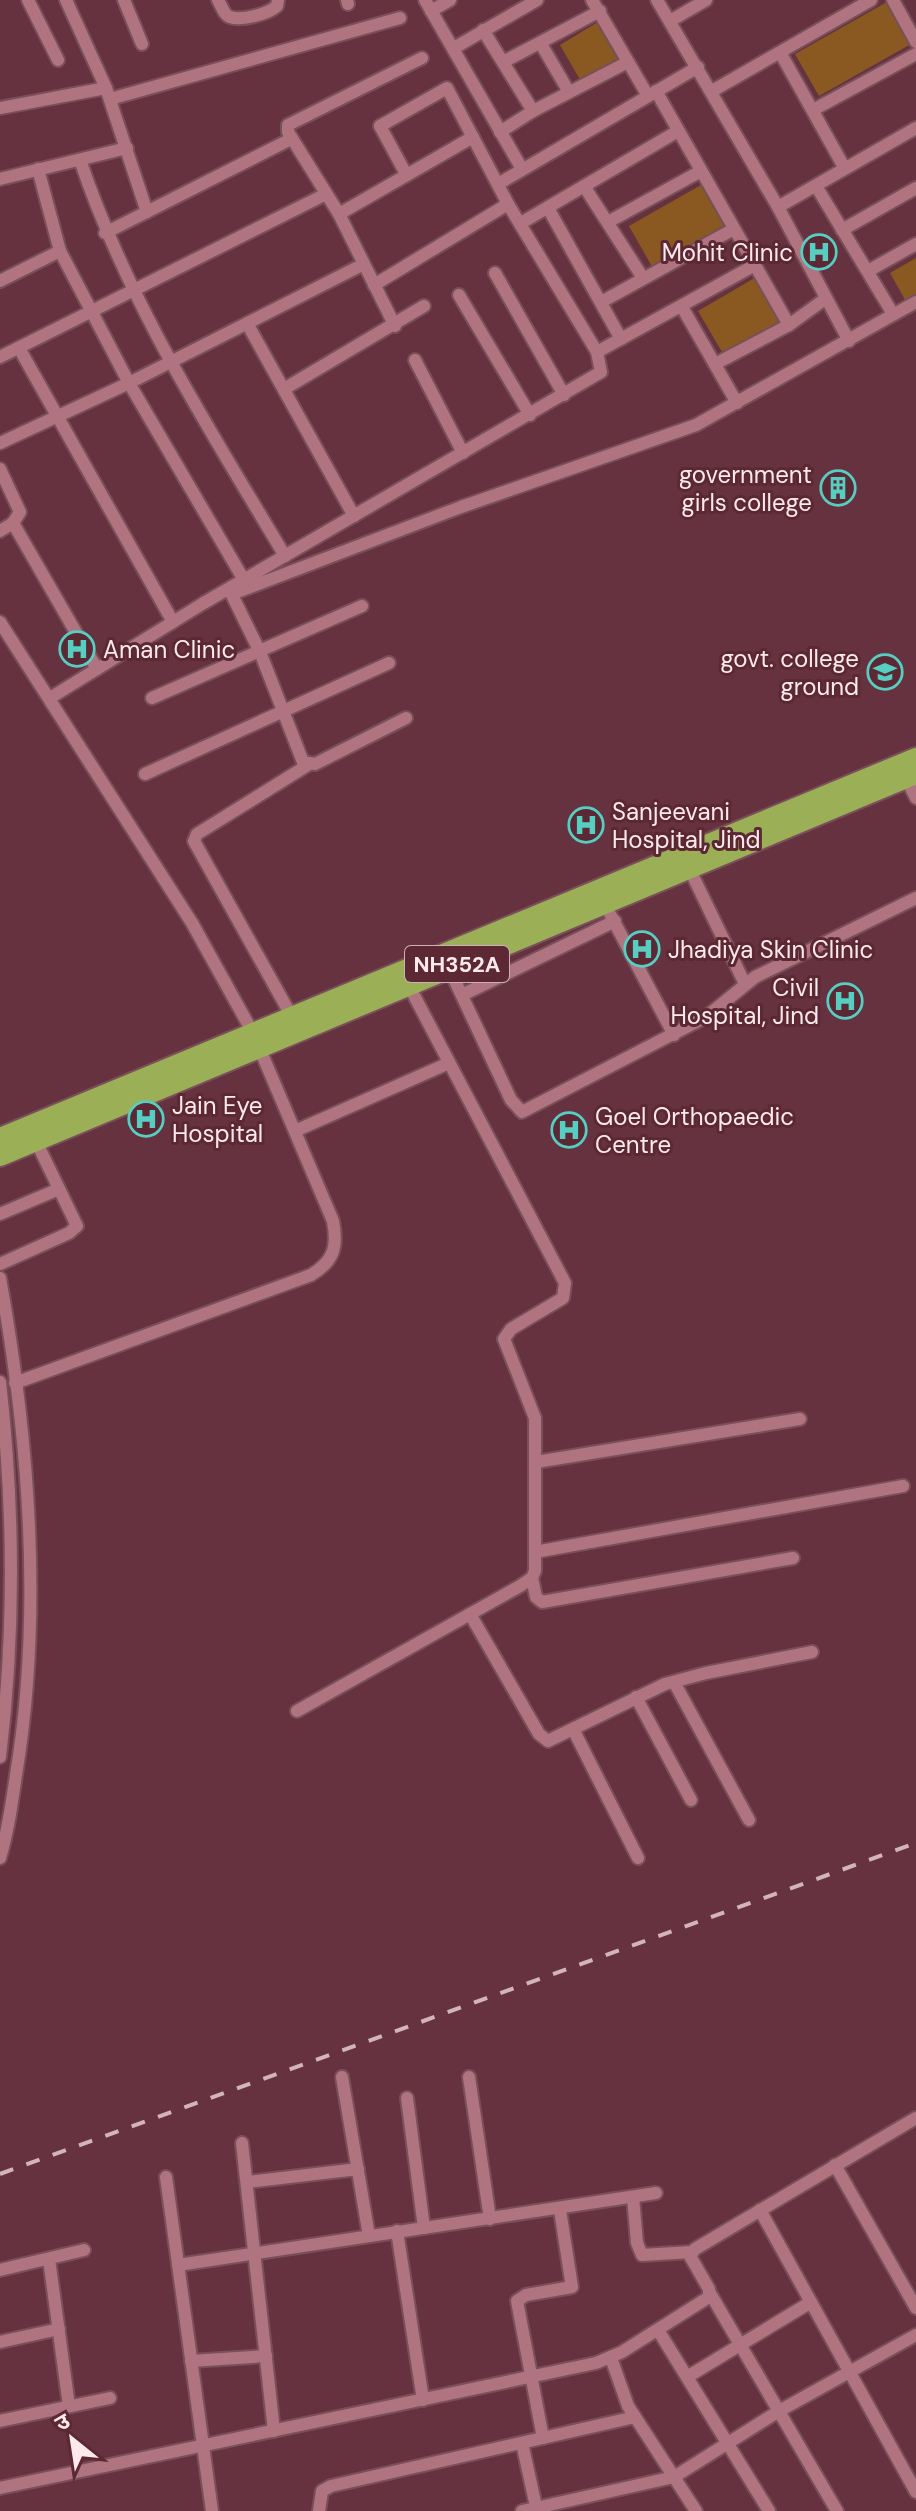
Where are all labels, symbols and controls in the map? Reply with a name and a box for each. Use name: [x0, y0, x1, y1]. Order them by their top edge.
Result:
hospital icon: Mohit Clinic: [800, 233, 838, 271]
place label: Mohit Clinic: [662, 237, 793, 268]
place label: government girls college: [679, 459, 812, 518]
building icon: government girls college: [819, 469, 857, 507]
hospital icon: Aman Clinic: [58, 630, 96, 668]
place label: Aman Clinic: [103, 634, 235, 665]
place label: govt. college ground: [720, 643, 859, 702]
school or university icon: govt. college ground: [866, 653, 904, 691]
place label: Sanjeevani Hospital, Jind: [612, 796, 761, 855]
hospital icon: Sanjeevani Hospital, Jind: [567, 806, 605, 844]
hospital icon: Jhadiya Skin Clinic: [623, 930, 661, 968]
place label: Jhadiya Skin Clinic: [668, 934, 873, 965]
road number: NH352A: [405, 946, 509, 982]
place label: Civil Hospital, Jind: [670, 972, 819, 1031]
hospital icon: Civil Hospital, Jind: [826, 982, 864, 1020]
place label: Jain Eye Hospital: [172, 1090, 263, 1149]
hospital icon: Jain Eye Hospital: [127, 1100, 165, 1138]
place label: Goel Orthopaedic Centre: [595, 1101, 794, 1160]
hospital icon: Goel Orthopaedic Centre: [550, 1111, 588, 1149]
north arrow: [32, 2399, 112, 2479]
text: उ: [49, 2406, 76, 2438]

